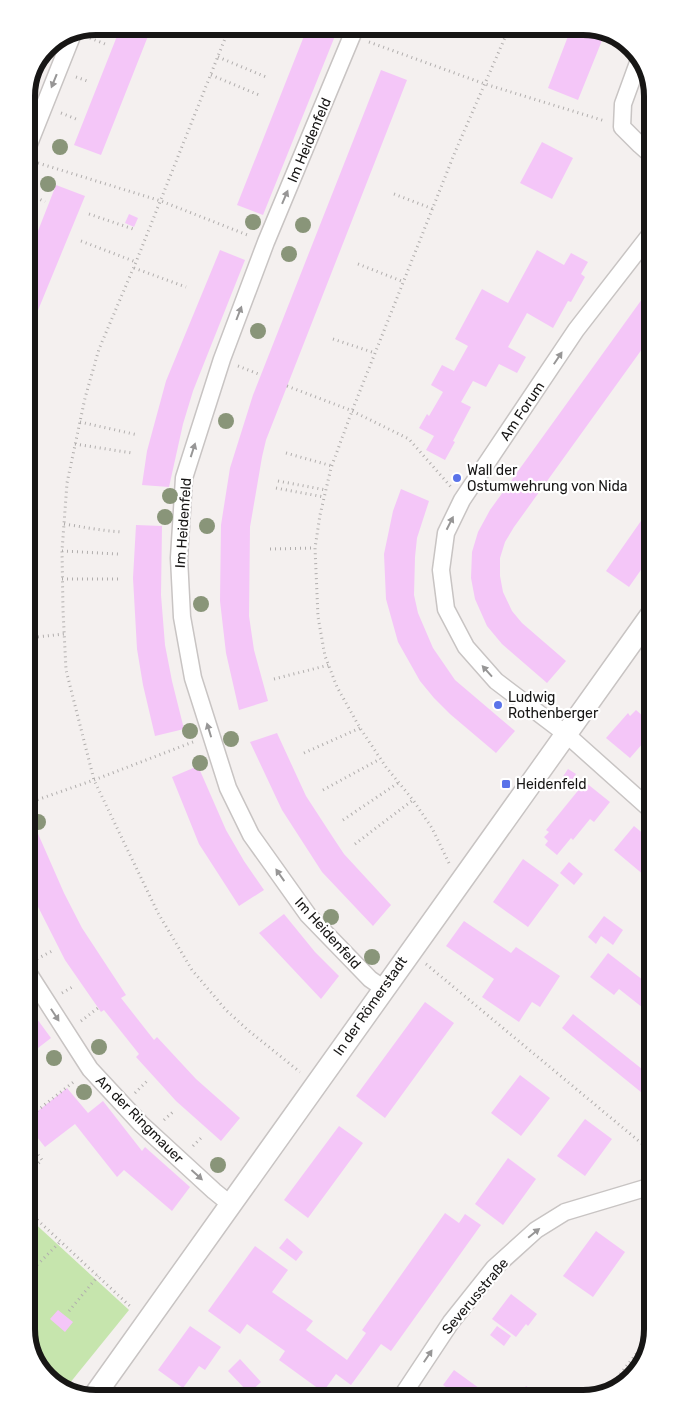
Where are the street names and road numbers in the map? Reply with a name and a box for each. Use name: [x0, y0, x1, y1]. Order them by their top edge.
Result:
street label: Im Heidenfeld: [284, 95, 335, 185]
street label: Am Forum: [496, 379, 548, 444]
street label: Im Heidenfeld: [172, 477, 195, 569]
street label: Im Heidenfeld: [291, 894, 364, 973]
street label: In der Römerstadt: [330, 953, 411, 1059]
street label: An der Ringmauer: [92, 1072, 188, 1167]
street label: Severusstraße: [439, 1255, 512, 1338]

